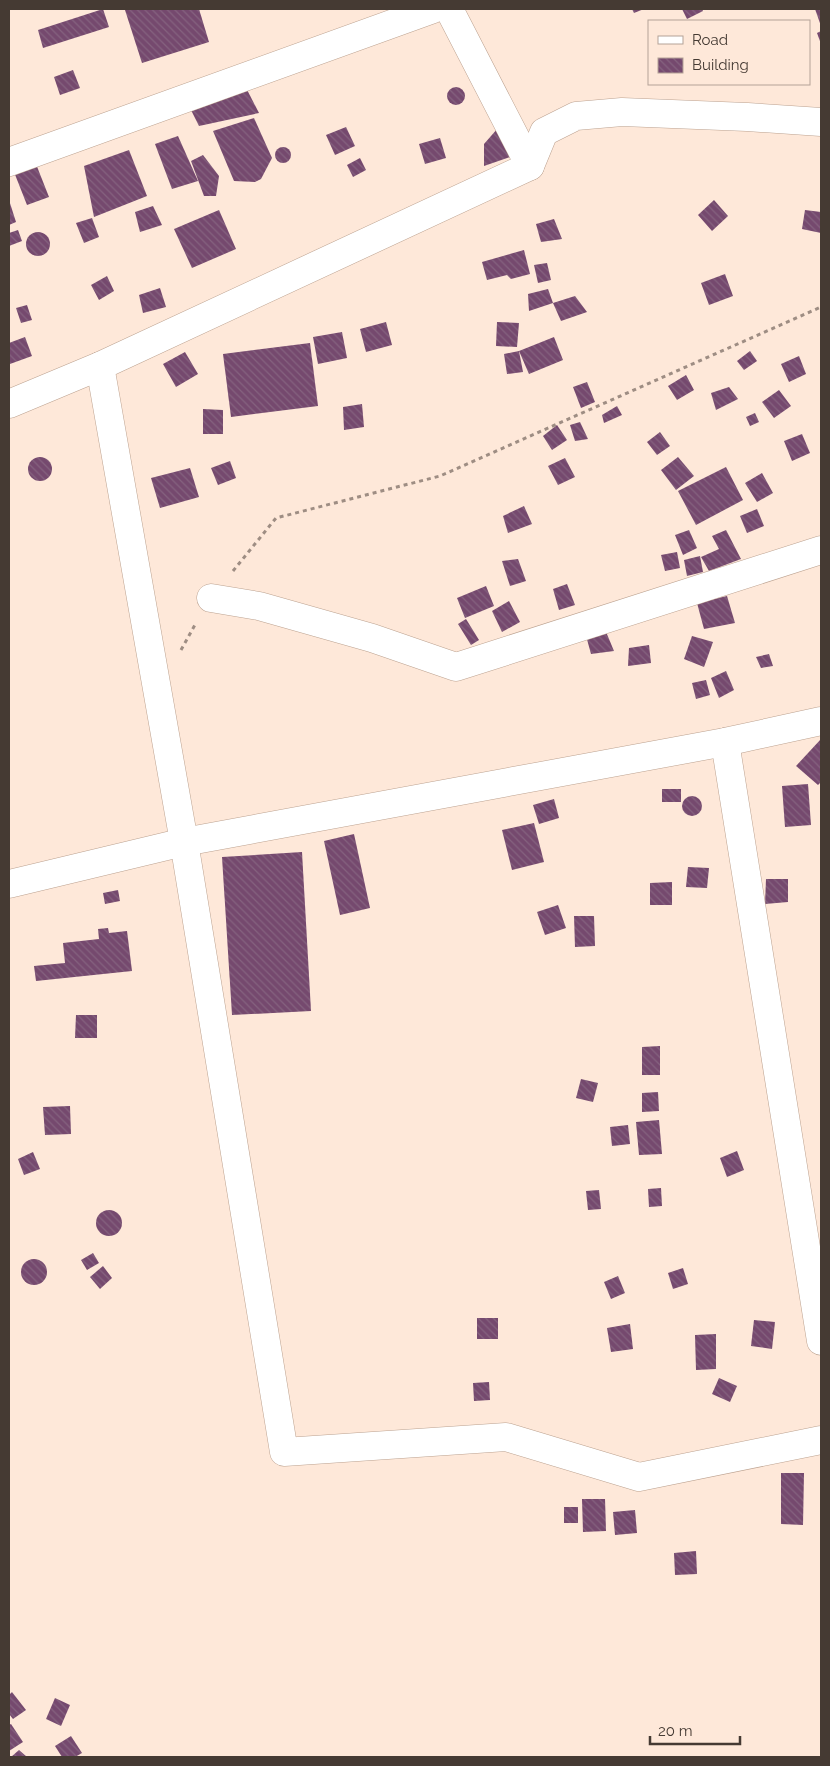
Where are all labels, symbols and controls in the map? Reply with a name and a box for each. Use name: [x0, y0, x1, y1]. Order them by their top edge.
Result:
legend: [648, 20, 810, 85]
text: Road: [692, 31, 728, 49]
text: Building: [692, 56, 749, 74]
scale bar: [650, 1714, 740, 1746]
text: 20 m: [658, 1722, 693, 1740]

